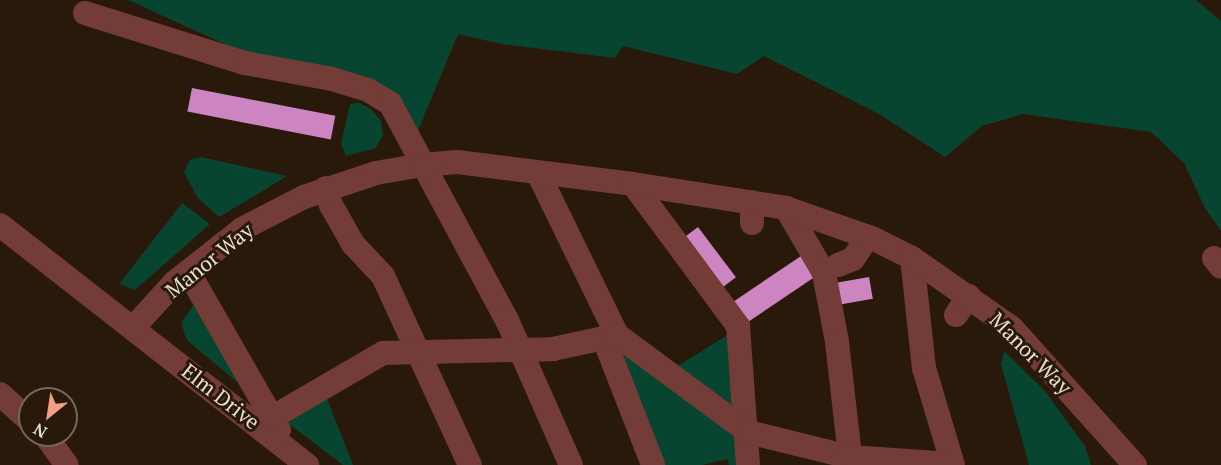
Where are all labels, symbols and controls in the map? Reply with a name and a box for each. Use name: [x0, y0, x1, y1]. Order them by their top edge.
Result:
street label: Manor Way: [160, 217, 258, 303]
street label: Manor Way: [985, 307, 1077, 399]
street label: Elm Drive: [177, 358, 265, 434]
north arrow: [18, 387, 78, 447]
text: N: [29, 418, 51, 443]

